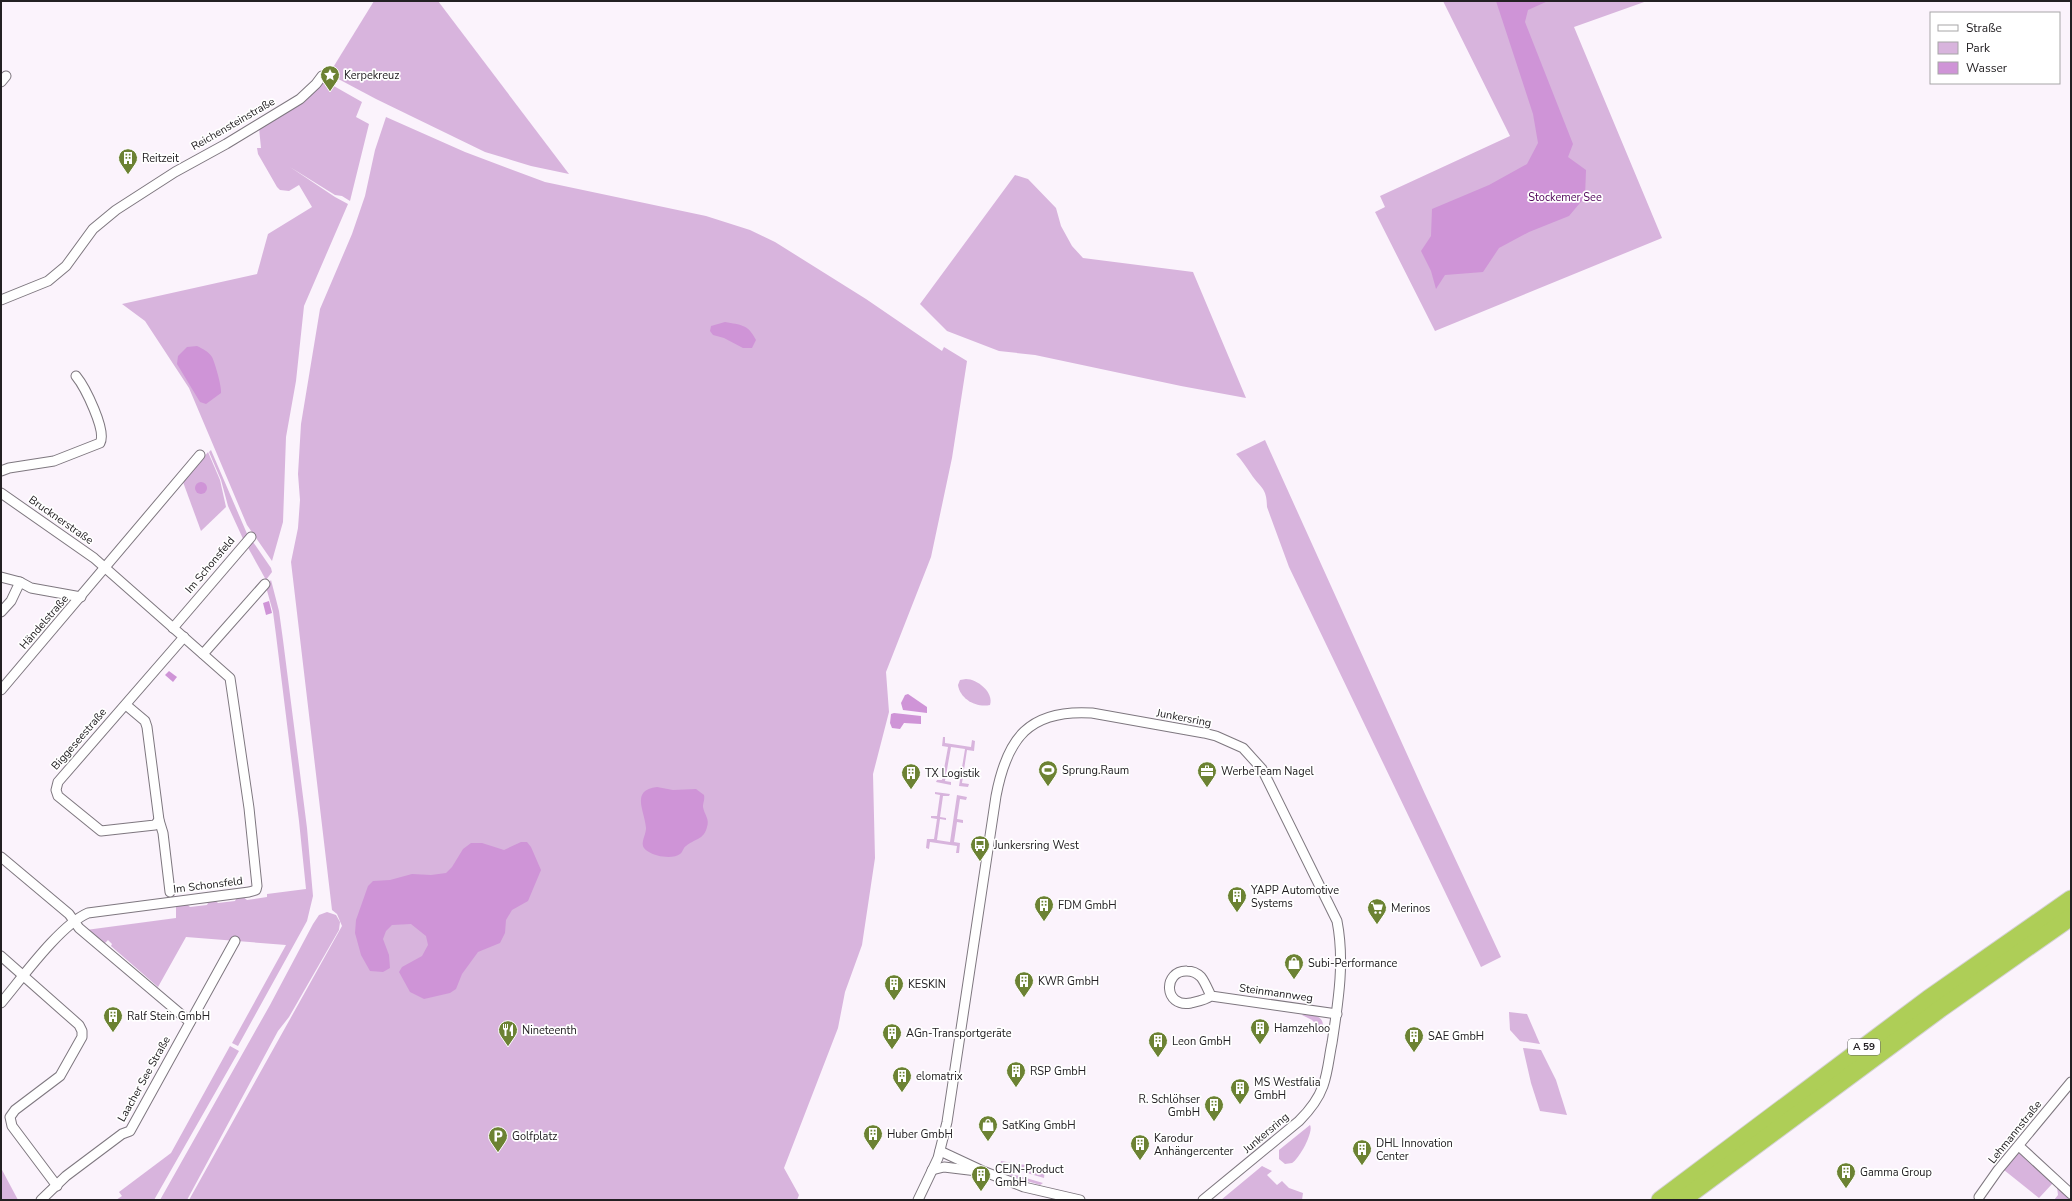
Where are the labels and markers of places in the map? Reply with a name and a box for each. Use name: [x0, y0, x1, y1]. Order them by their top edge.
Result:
place icon: Kerpekreuz: [319, 64, 341, 92]
place label: Kerpekreuz: [344, 68, 399, 83]
building icon: Reitzeit: [117, 147, 139, 175]
place label: Reitzeit: [142, 151, 179, 166]
sports icon: Sprung.Raum: [1037, 759, 1059, 787]
office icon: WerbeTeam Nagel: [1196, 760, 1218, 788]
building icon: TX Logistik: [900, 762, 922, 790]
place label: Sprung.Raum: [1062, 763, 1129, 778]
place label: WerbeTeam Nagel: [1221, 764, 1314, 779]
place label: TX Logistik: [925, 766, 980, 781]
bus stop icon: Junkersring West: [969, 834, 991, 862]
place label: Junkersring West: [993, 838, 1079, 853]
place label: YAPP Automotive Systems: [1250, 883, 1339, 911]
building icon: YAPP Automotive Systems: [1226, 885, 1248, 913]
building icon: FDM GmbH: [1033, 894, 1055, 922]
supermarket icon: Merinos: [1366, 897, 1388, 925]
place label: FDM GmbH: [1058, 898, 1117, 913]
place label: Merinos: [1391, 901, 1430, 916]
shop icon: Subi-Performance: [1283, 952, 1305, 980]
place label: Subi-Performance: [1308, 956, 1397, 971]
building icon: KWR GmbH: [1013, 970, 1035, 998]
building icon: KESKIN: [883, 973, 905, 1001]
place label: KWR GmbH: [1038, 974, 1099, 989]
place label: KESKIN: [908, 977, 946, 992]
building icon: Ralf Stein GmbH: [102, 1005, 124, 1033]
place label: Ralf Stein GmbH: [127, 1009, 210, 1024]
building icon: Hamzehloo: [1249, 1017, 1271, 1045]
restaurant icon: Nineteenth: [497, 1019, 519, 1047]
place label: Hamzehloo: [1274, 1021, 1330, 1036]
building icon: AGn-Transportgeräte: [881, 1022, 903, 1050]
place label: Nineteenth: [522, 1023, 577, 1038]
building icon: SAE GmbH: [1403, 1025, 1425, 1053]
place label: AGn-Transportgeräte: [906, 1026, 1012, 1041]
place label: SAE GmbH: [1428, 1029, 1484, 1044]
building icon: Leon GmbH: [1147, 1030, 1169, 1058]
place label: Leon GmbH: [1172, 1034, 1231, 1049]
building icon: RSP GmbH: [1005, 1060, 1027, 1088]
place label: RSP GmbH: [1030, 1064, 1086, 1079]
building icon: elomatrix: [891, 1065, 913, 1093]
place label: elomatrix: [916, 1069, 963, 1084]
place label: MS Westfalia GmbH: [1254, 1075, 1321, 1103]
building icon: MS Westfalia GmbH: [1229, 1077, 1251, 1105]
place label: R. Schlöhser GmbH: [1138, 1092, 1200, 1120]
building icon: R. Schlöhser GmbH: [1203, 1094, 1225, 1122]
shop icon: SatKing GmbH: [977, 1114, 999, 1142]
place label: SatKing GmbH: [1002, 1118, 1076, 1133]
building icon: Huber GmbH: [862, 1123, 884, 1151]
parking icon: Golfplatz: [487, 1125, 509, 1153]
place label: Huber GmbH: [887, 1127, 953, 1142]
place label: Golfplatz: [512, 1129, 557, 1144]
place label: Karodur Anhängercenter: [1154, 1131, 1233, 1159]
building icon: Karodur Anhängercenter: [1129, 1133, 1151, 1161]
place label: DHL Innovation Center: [1376, 1136, 1453, 1164]
building icon: DHL Innovation Center: [1351, 1138, 1373, 1166]
building icon: Gamma Group: [1835, 1161, 1857, 1189]
place label: CEJN-Product GmbH: [995, 1162, 1064, 1190]
building icon: CEJN-Product GmbH: [970, 1164, 992, 1192]
place label: Gamma Group: [1860, 1165, 1932, 1180]

